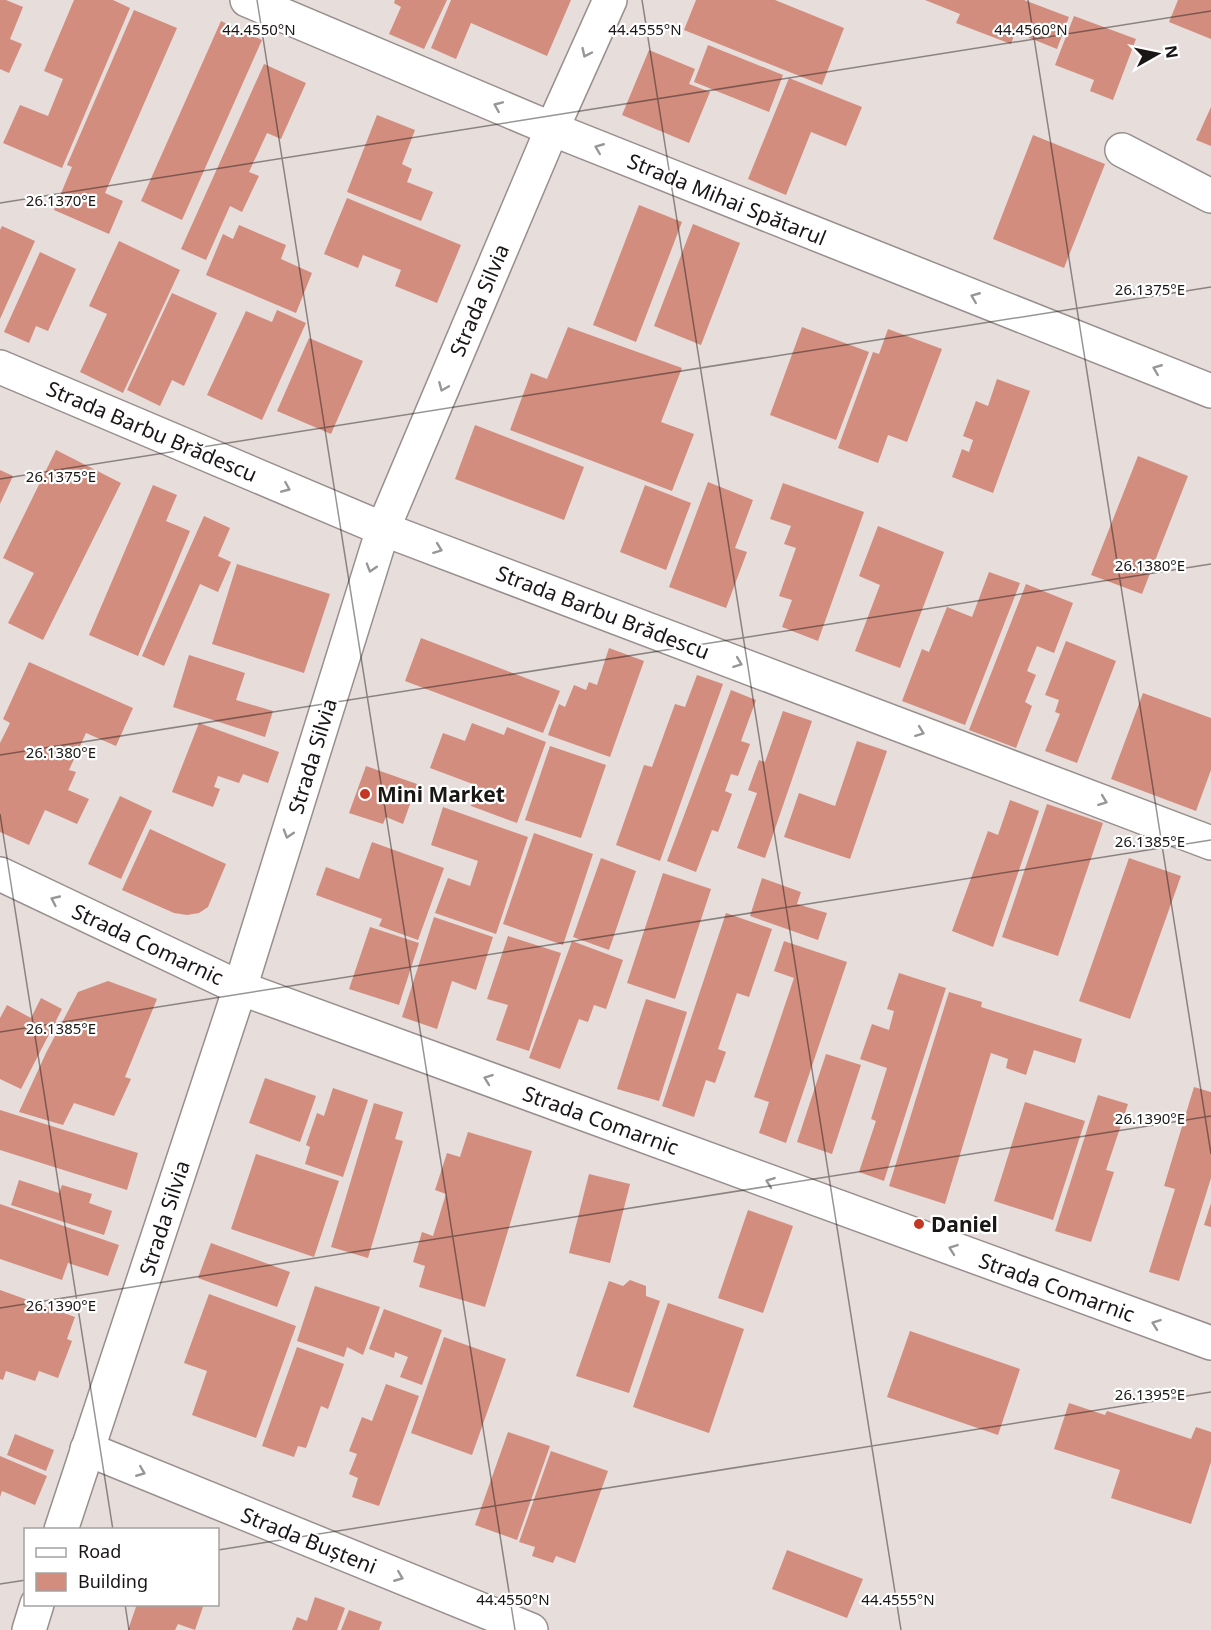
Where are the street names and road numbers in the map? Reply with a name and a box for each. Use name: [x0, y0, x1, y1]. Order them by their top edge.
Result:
street label: Strada Mihai Spătarul: [623, 146, 831, 252]
street label: Strada Silvia: [443, 240, 515, 360]
street label: Strada Barbu Brădescu: [42, 374, 262, 488]
street label: Strada Barbu Brădescu: [492, 558, 714, 666]
street label: Strada Silvia: [281, 695, 343, 817]
street label: Strada Comarnic: [68, 897, 228, 991]
street label: Strada Comarnic: [519, 1079, 683, 1161]
street label: Strada Silvia: [132, 1157, 196, 1279]
street label: Strada Comarnic: [975, 1246, 1139, 1328]
street label: Strada Bușteni: [237, 1500, 381, 1580]

